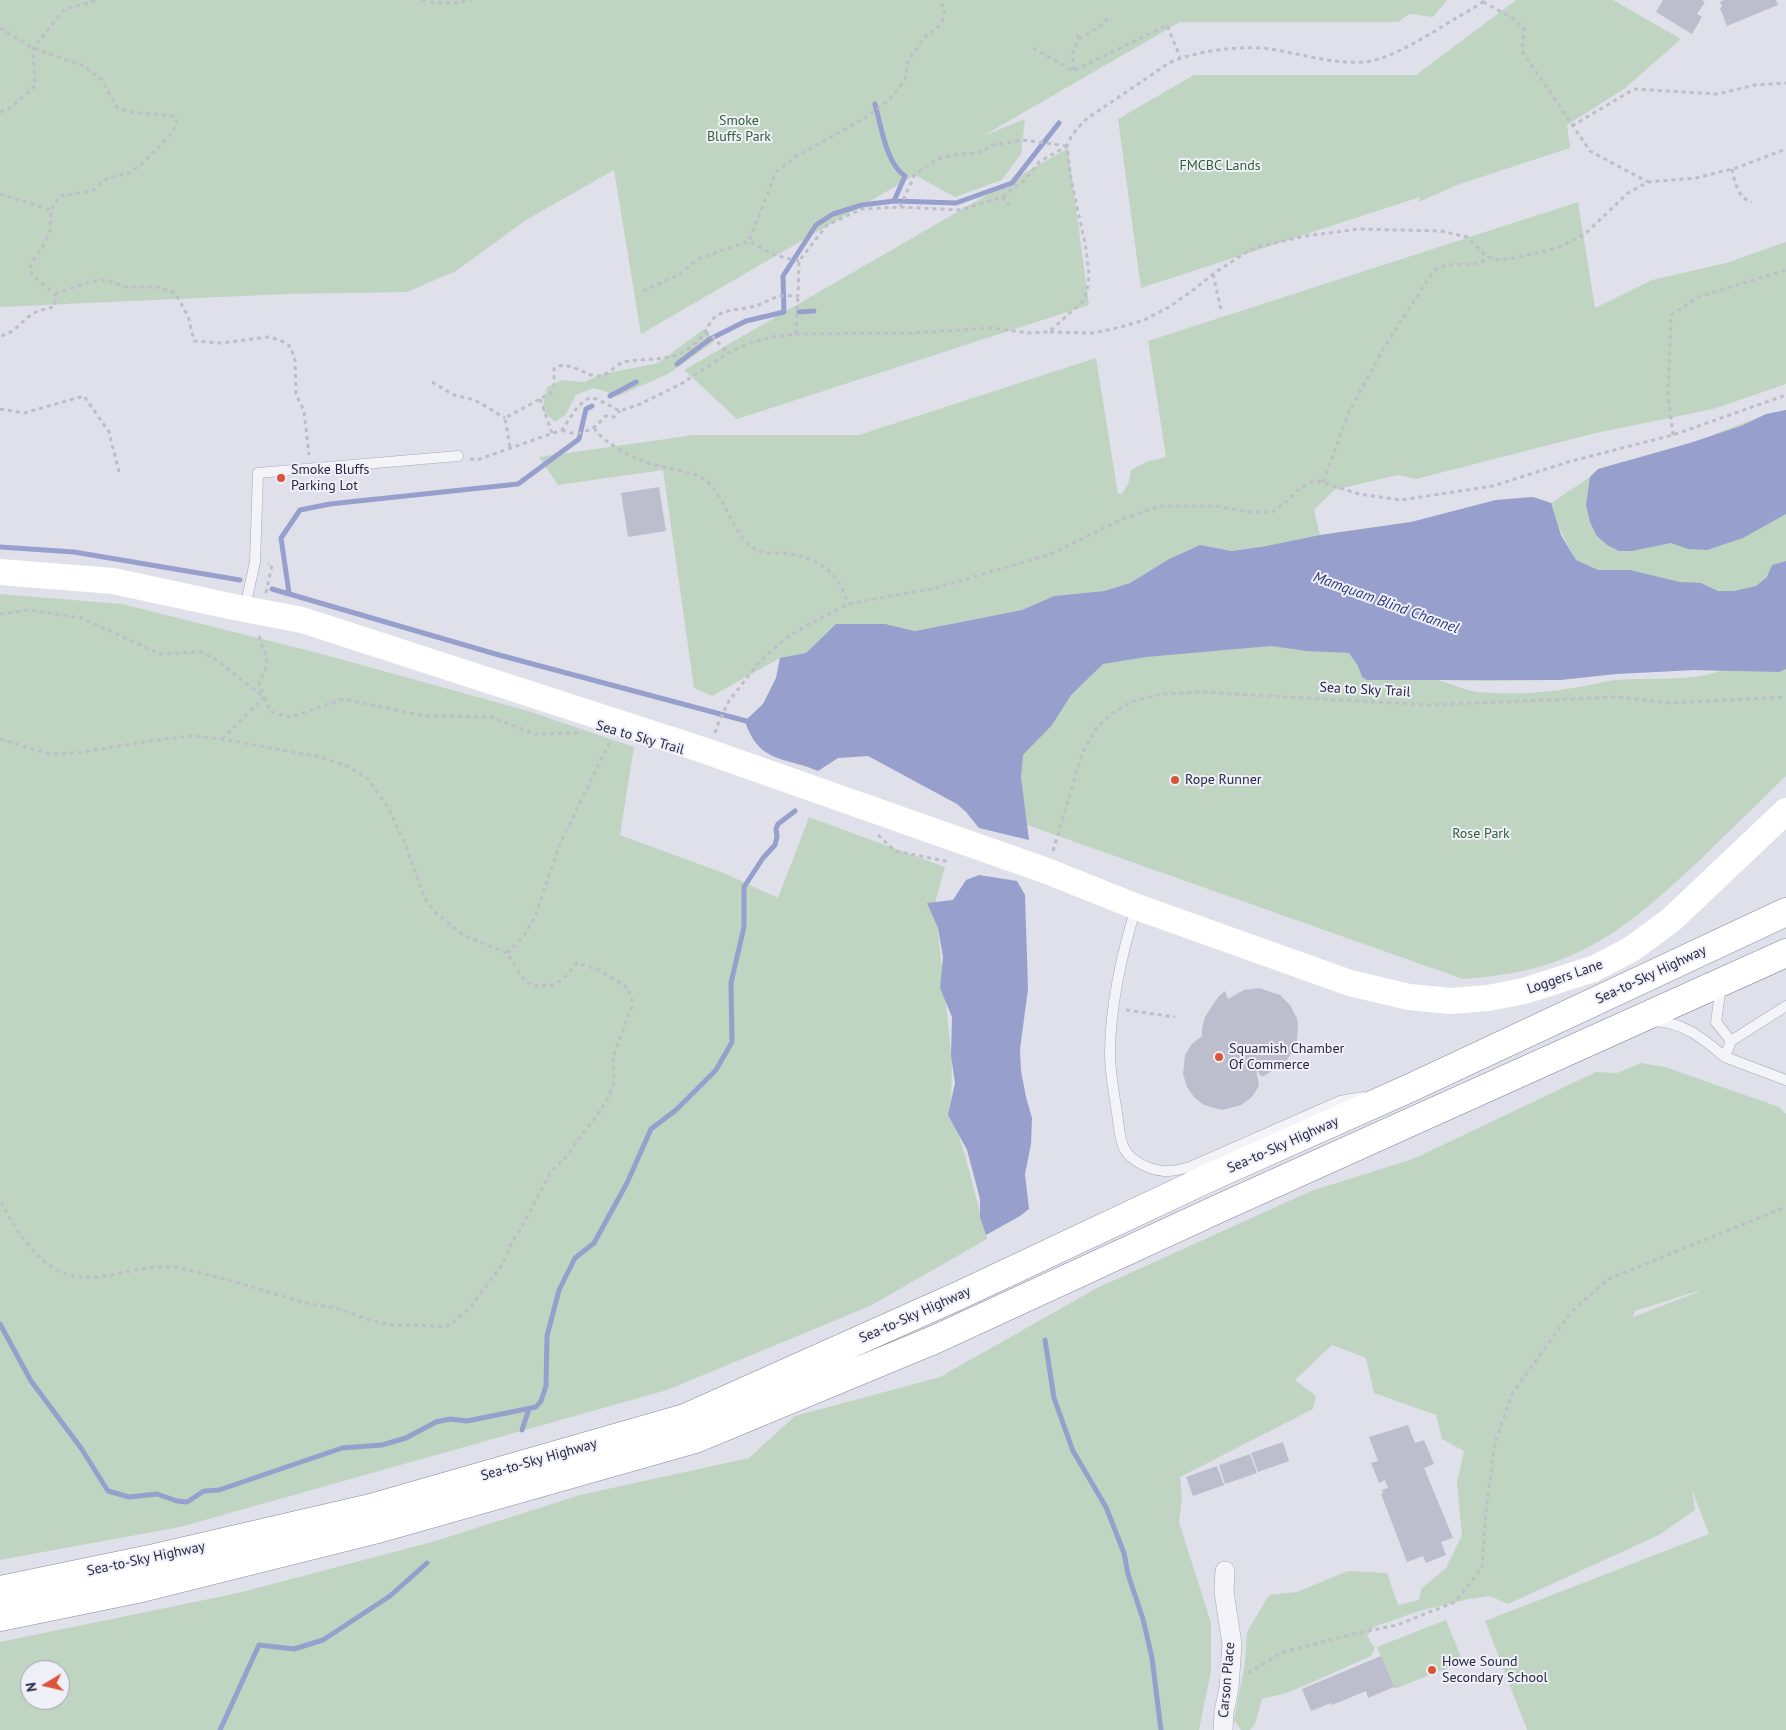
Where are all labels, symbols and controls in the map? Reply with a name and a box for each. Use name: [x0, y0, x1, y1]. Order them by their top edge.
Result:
park label: Smoke Bluffs Park: [707, 113, 771, 146]
park label: FMCBC Lands: [1179, 158, 1261, 174]
place label: Smoke Bluffs Parking Lot: [291, 462, 369, 494]
marker: Smoke Bluffs Parking Lot: [275, 472, 287, 484]
water label: Mamquam Blind Channel: [1311, 568, 1461, 638]
street label: Sea to Sky Trail: [1319, 679, 1411, 701]
street label: Sea to Sky Trail: [594, 717, 686, 759]
place label: Rope Runner: [1185, 772, 1262, 788]
marker: Rope Runner: [1169, 774, 1181, 786]
park label: Rose Park: [1452, 826, 1510, 842]
street label: Sea-to-Sky Highway: [1593, 942, 1709, 1008]
street label: Loggers Lane: [1525, 956, 1605, 998]
place label: Squamish Chamber Of Commerce: [1229, 1041, 1344, 1074]
marker: Squamish Chamber Of Commerce: [1213, 1051, 1225, 1063]
street label: Sea-to-Sky Highway: [1225, 1113, 1341, 1177]
street label: Sea-to-Sky Highway: [857, 1283, 973, 1347]
street label: Sea-to-Sky Highway: [479, 1435, 599, 1485]
street label: Sea-to-Sky Highway: [86, 1538, 206, 1580]
street label: Carson Place: [1215, 1641, 1239, 1719]
place label: Howe Sound Secondary School: [1442, 1654, 1548, 1686]
north arrow: [20, 1660, 70, 1710]
marker: Howe Sound Secondary School: [1426, 1664, 1438, 1676]
text: N: [22, 1681, 41, 1693]

